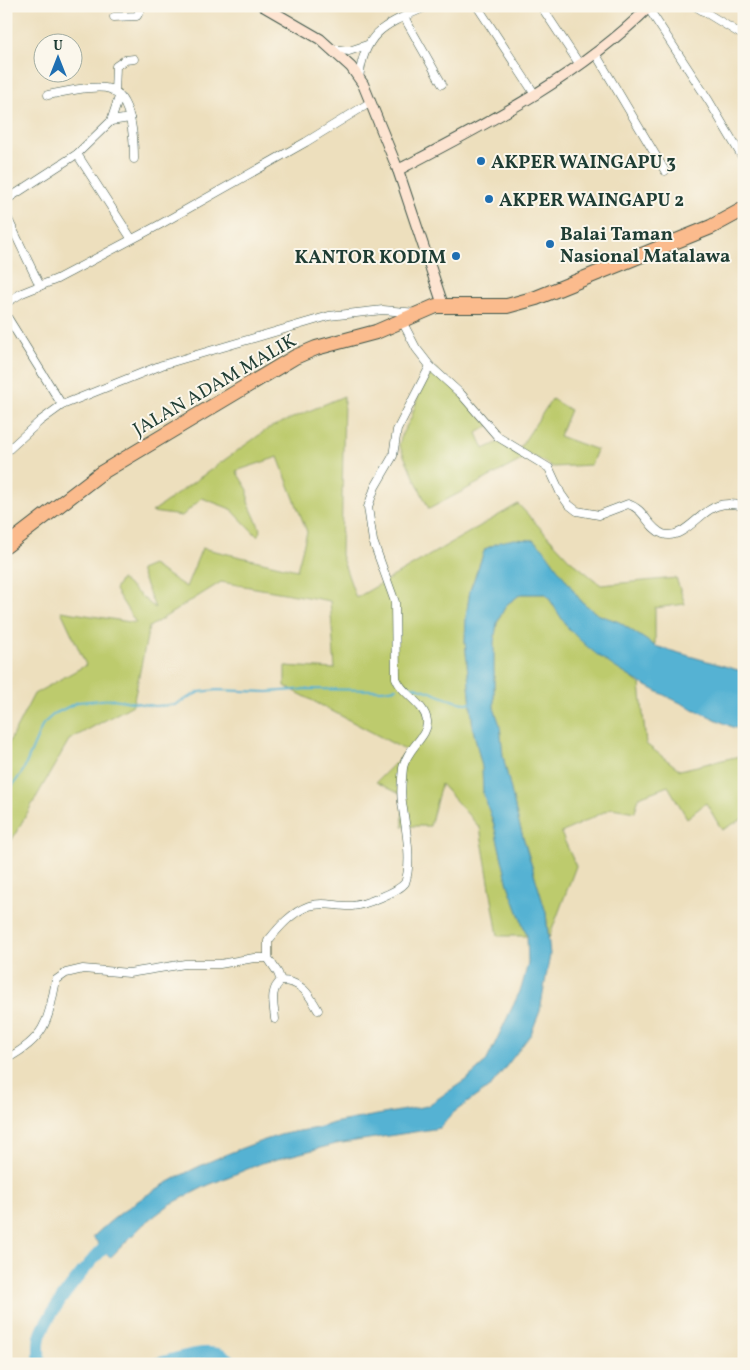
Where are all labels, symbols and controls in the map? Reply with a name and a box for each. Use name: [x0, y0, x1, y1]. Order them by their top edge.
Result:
north arrow: [32, 32, 82, 82]
text: U: [53, 37, 63, 56]
place label: AKPER WAINGAPU 3: [491, 150, 676, 176]
marker: AKPER WAINGAPU 3: [475, 155, 487, 167]
place label: AKPER WAINGAPU 2: [499, 188, 684, 214]
marker: AKPER WAINGAPU 2: [483, 193, 495, 205]
place label: Balai Taman Nasional Matalawa: [560, 222, 730, 270]
marker: Balai Taman Nasional Matalawa: [544, 238, 556, 250]
place label: KANTOR KODIM: [295, 245, 446, 271]
marker: KANTOR KODIM: [450, 250, 462, 262]
street label: JALAN ADAM MALIK: [129, 328, 302, 443]

